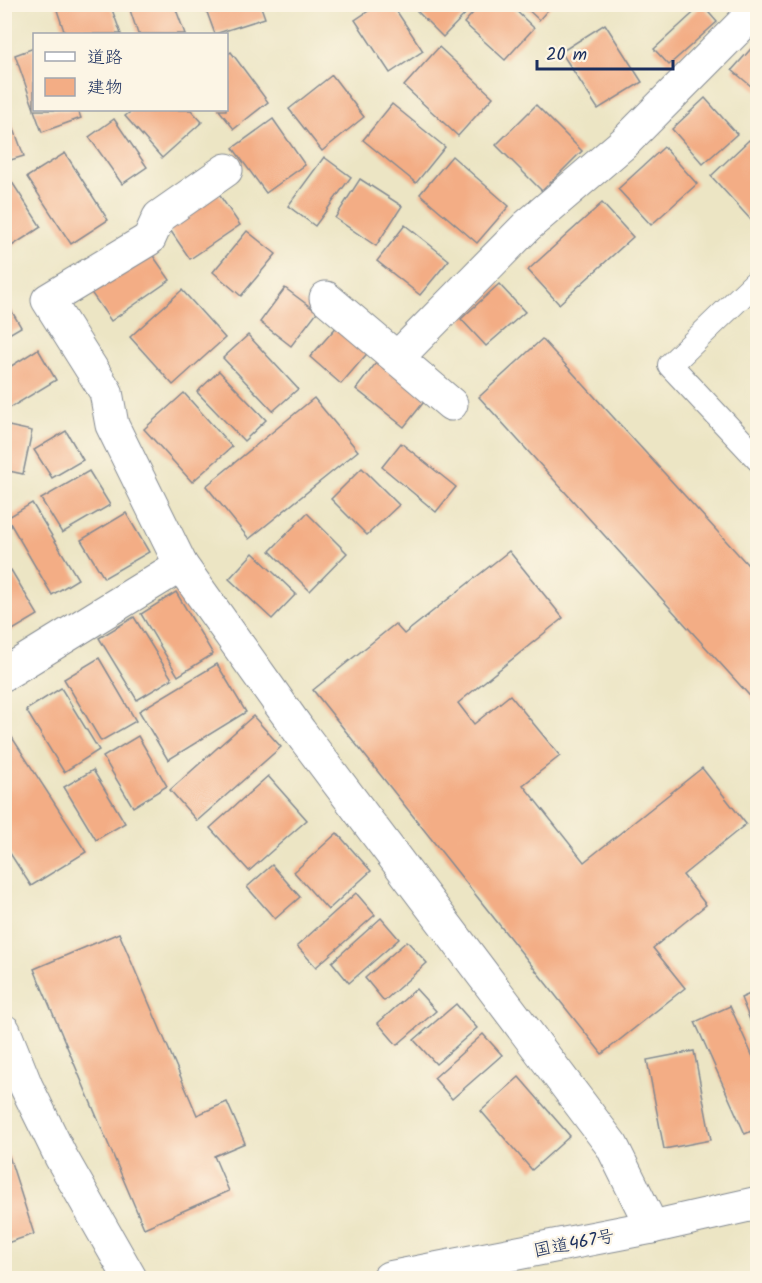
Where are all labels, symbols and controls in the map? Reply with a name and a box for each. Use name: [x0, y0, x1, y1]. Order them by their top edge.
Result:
legend: [33, 33, 228, 111]
scale bar: [537, 33, 674, 71]
text: 20 m: [546, 41, 587, 70]
text: 道路: [87, 44, 123, 73]
text: 建物: [87, 74, 123, 103]
street label: 国道467号: [531, 1222, 617, 1267]

